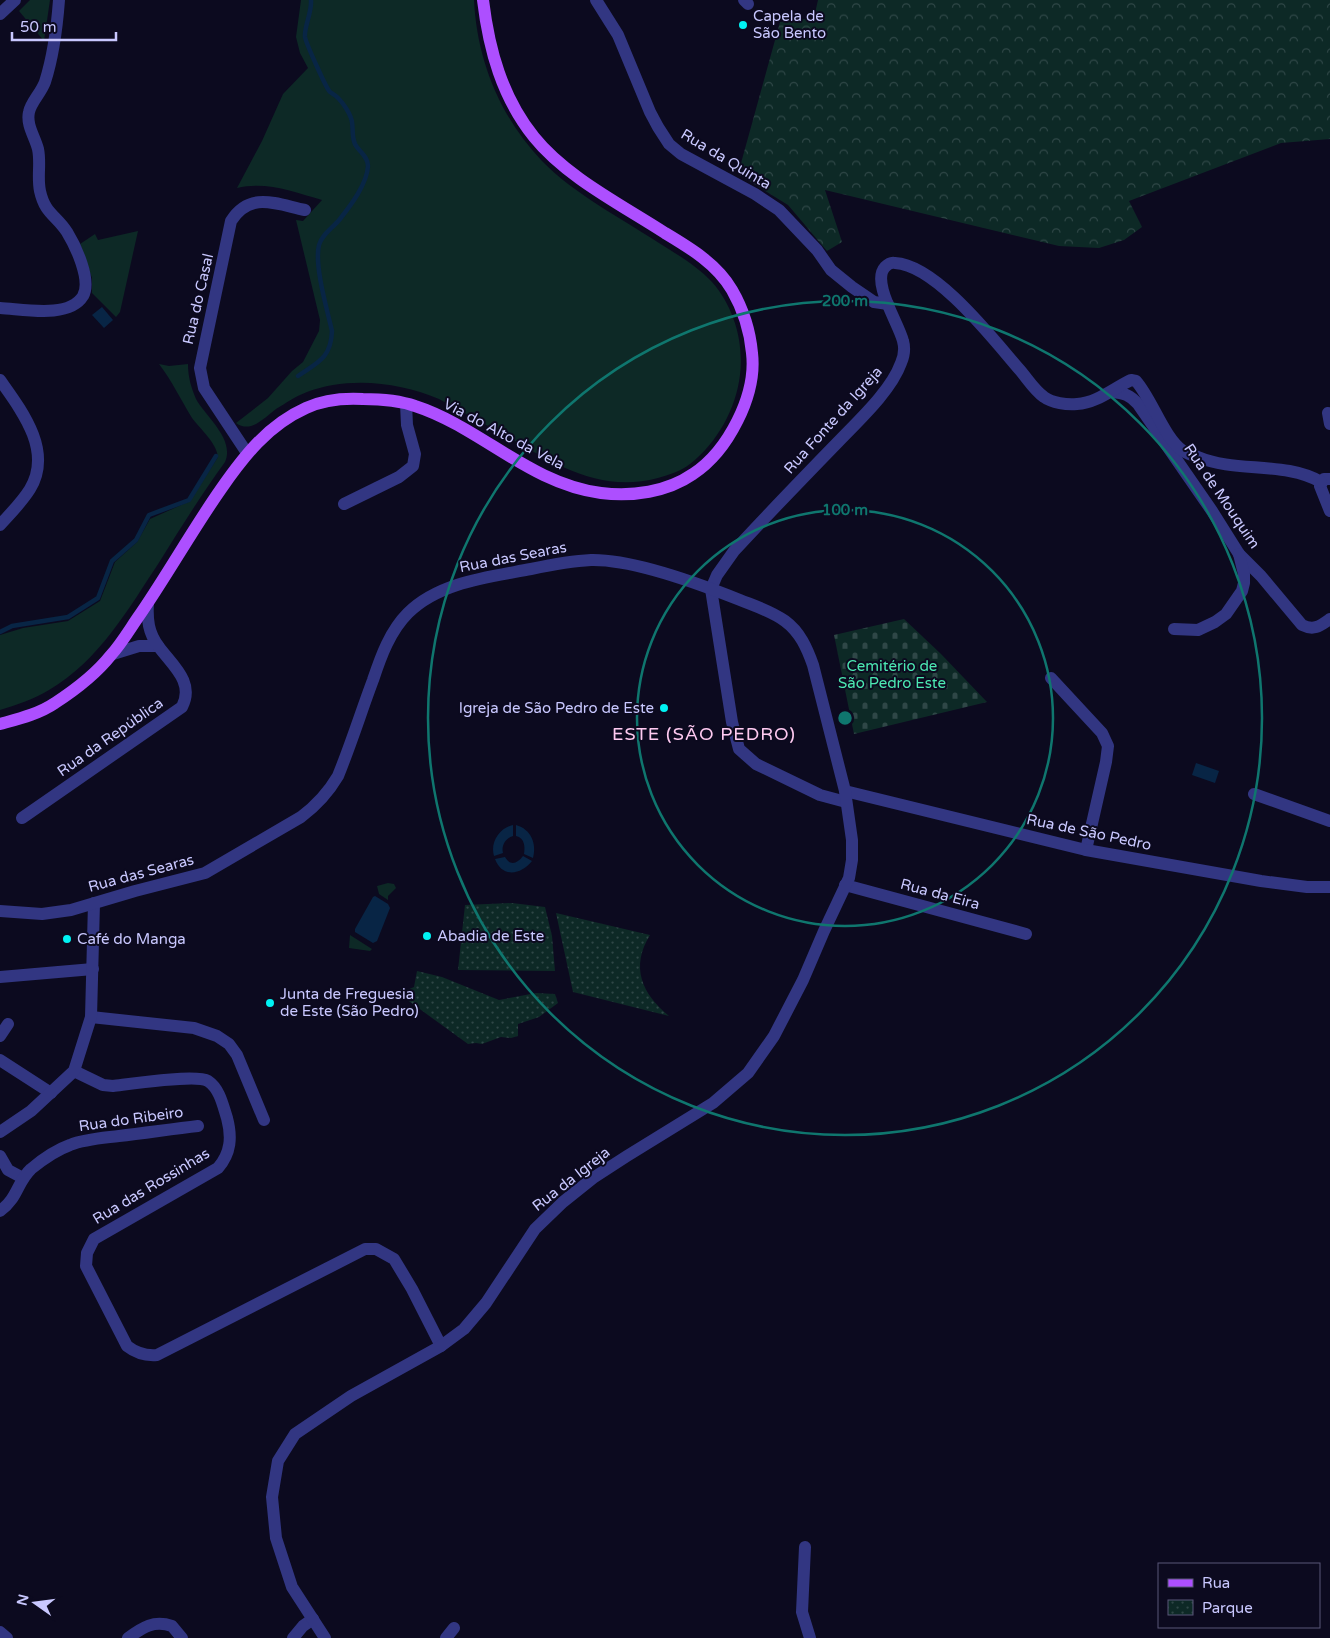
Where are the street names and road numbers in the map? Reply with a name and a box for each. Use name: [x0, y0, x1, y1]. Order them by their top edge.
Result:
street label: Rua da Quinta: [678, 125, 774, 193]
street label: Rua do Casal: [179, 252, 217, 346]
street label: Rua Fonte da Igreja: [780, 363, 886, 477]
street label: Via do Alto da Vela: [440, 395, 568, 473]
street label: Rua de Mouquim: [1180, 440, 1264, 552]
street label: Rua das Searas: [458, 538, 568, 576]
street label: Rua da República: [54, 694, 166, 780]
street label: Rua de São Pedro: [1025, 810, 1153, 854]
street label: Rua das Searas: [86, 850, 196, 896]
street label: Rua da Eira: [898, 875, 982, 913]
street label: Rua do Ribeiro: [78, 1103, 184, 1135]
street label: Rua da Igreja: [529, 1143, 613, 1215]
street label: Rua das Rossinhas: [89, 1144, 213, 1228]

